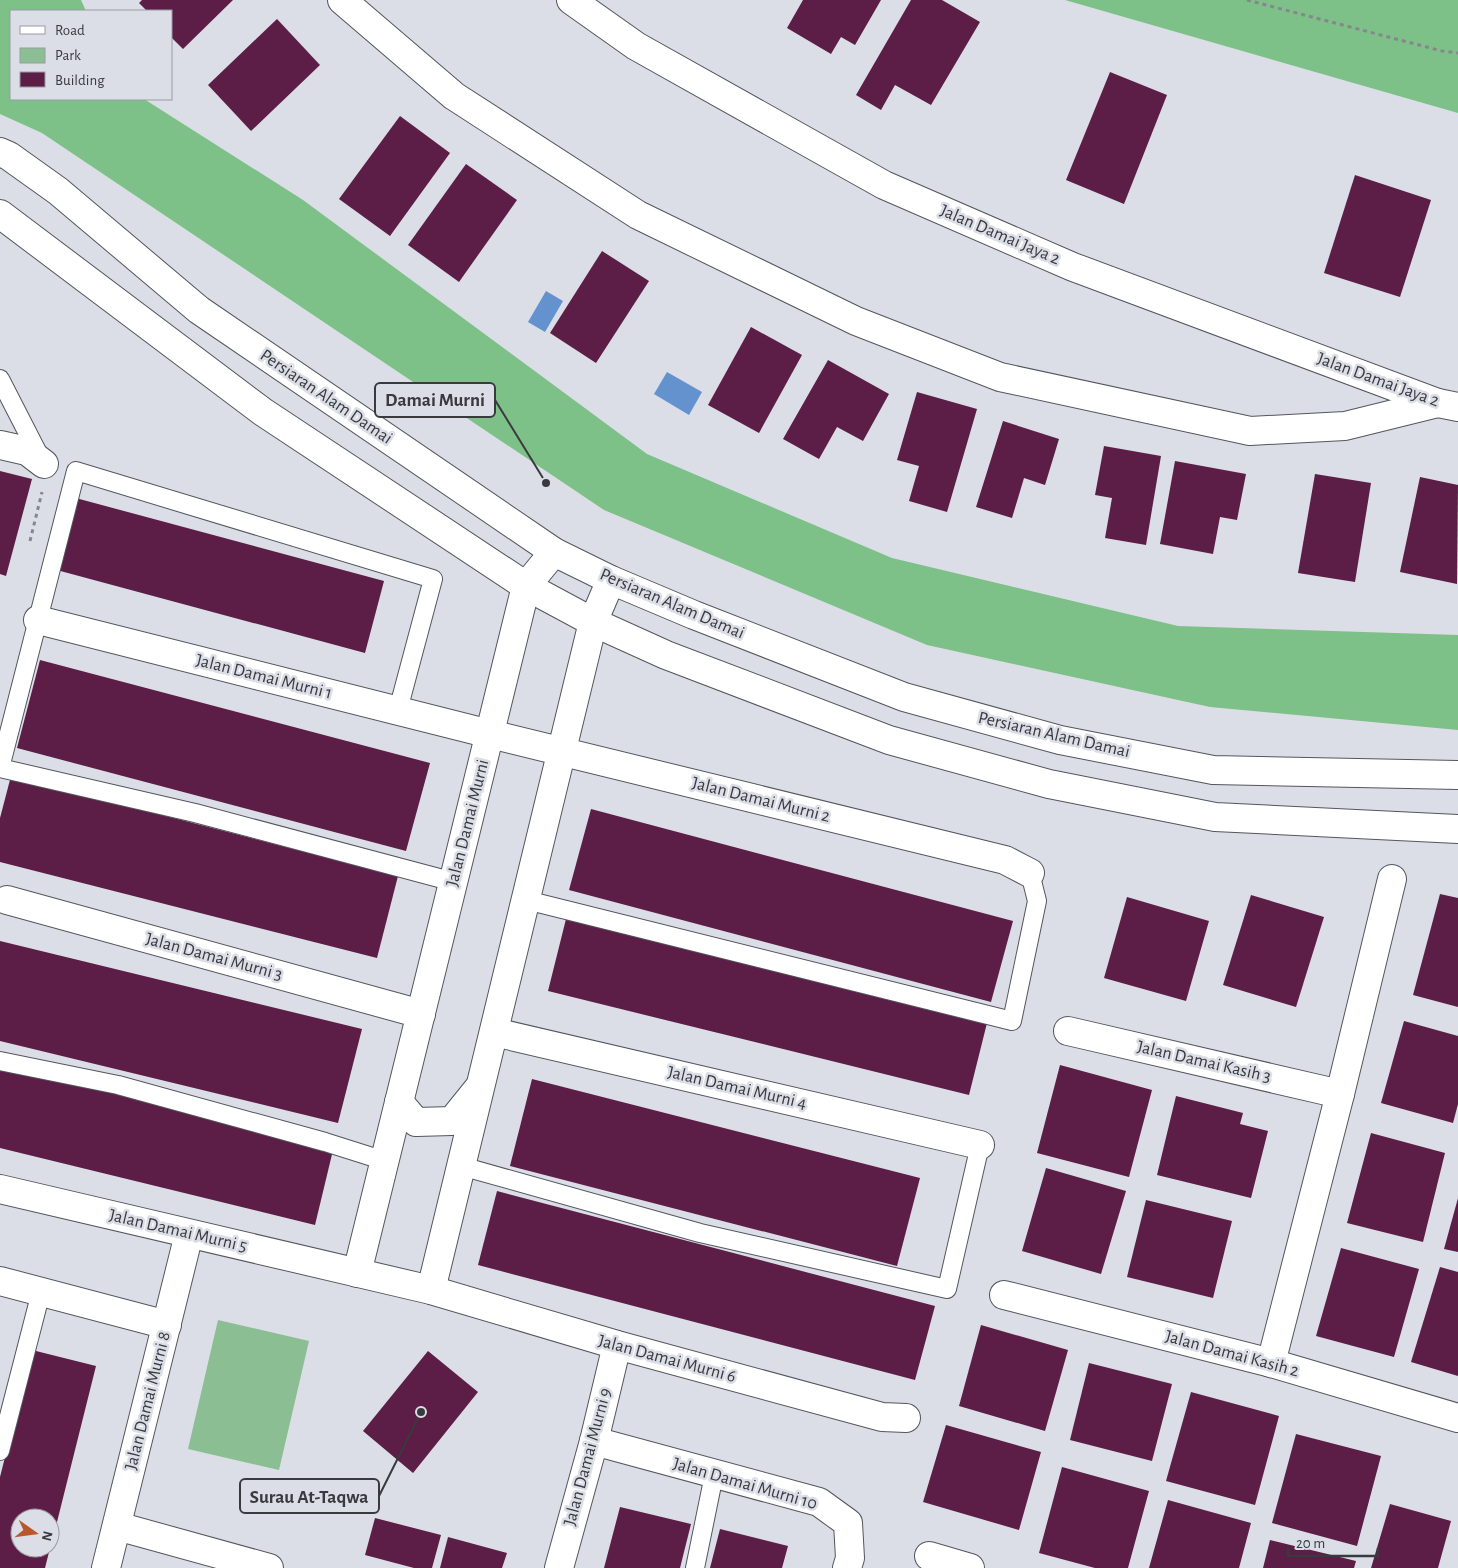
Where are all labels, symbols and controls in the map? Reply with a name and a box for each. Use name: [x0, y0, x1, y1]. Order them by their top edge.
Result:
legend: [10, 10, 172, 100]
text: Road: [55, 23, 85, 38]
text: Park: [55, 48, 81, 63]
text: Building: [55, 73, 105, 88]
street label: Jalan Damai Jaya 2: [937, 202, 1063, 268]
street label: Persiaran Alam Damai: [257, 346, 395, 448]
street label: Jalan Damai Jaya 2: [1315, 350, 1441, 410]
callout: Damai Murni: [375, 383, 495, 417]
text: Damai Murni: [385, 391, 485, 410]
street label: Persiaran Alam Damai: [597, 565, 747, 643]
street label: Jalan Damai Murni 1: [194, 651, 334, 703]
street label: Persiaran Alam Damai: [976, 709, 1132, 761]
street label: Jalan Damai Murni: [443, 758, 493, 888]
street label: Jalan Damai Murni 2: [690, 774, 832, 826]
street label: Jalan Damai Murni 3: [144, 930, 284, 984]
street label: Jalan Damai Kasih 3: [1135, 1038, 1273, 1086]
street label: Jalan Damai Murni 4: [666, 1063, 809, 1113]
street label: Jalan Damai Murni 5: [107, 1206, 249, 1256]
street label: Jalan Damai Kasih 2: [1163, 1327, 1301, 1381]
street label: Jalan Damai Murni 8: [122, 1330, 174, 1472]
street label: Jalan Damai Murni 6: [596, 1332, 738, 1386]
street label: Jalan Damai Murni 9: [561, 1386, 615, 1528]
street label: Jalan Damai Murni 10: [671, 1455, 819, 1513]
callout: Surau At-Taqwa: [240, 1479, 379, 1513]
text: Surau At-Taqwa: [250, 1488, 368, 1507]
north arrow: [10, 1508, 60, 1558]
scale bar: [1288, 1526, 1378, 1558]
text: N: [39, 1529, 55, 1542]
text: 20 m: [1296, 1536, 1325, 1551]

